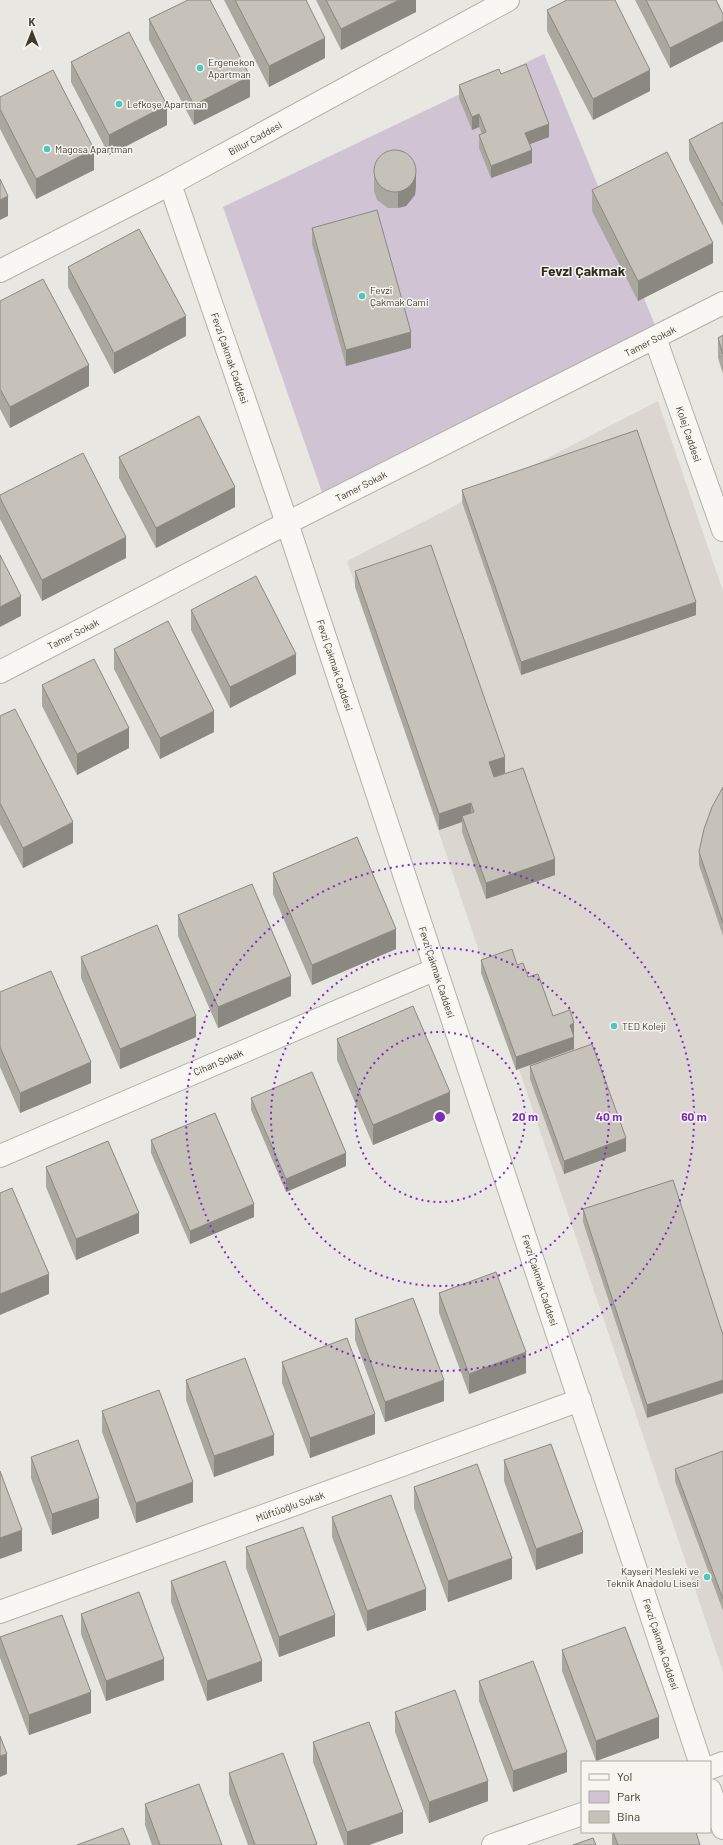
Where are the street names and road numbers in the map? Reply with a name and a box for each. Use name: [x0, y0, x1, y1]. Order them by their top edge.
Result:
street label: Billur Caddesi: [226, 118, 284, 158]
street label: Fevzi Çakmak Caddesi: [209, 311, 251, 405]
street label: Tamer Sokak: [622, 323, 678, 359]
street label: Kolej Caddesi: [674, 405, 704, 463]
street label: Tamer Sokak: [333, 468, 389, 504]
street label: Tamer Sokak: [45, 616, 101, 652]
street label: Fevzi Çakmak Caddesi: [315, 618, 355, 712]
street label: Fevzi Çakmak Caddesi: [417, 925, 457, 1019]
street label: Cihan Sokak: [191, 1046, 245, 1078]
street label: Fevzi Çakmak Caddesi: [520, 1233, 560, 1327]
street label: Müftüoğlu Sokak: [254, 1488, 326, 1524]
street label: Fevzi Çakmak Caddesi: [641, 1597, 681, 1691]

